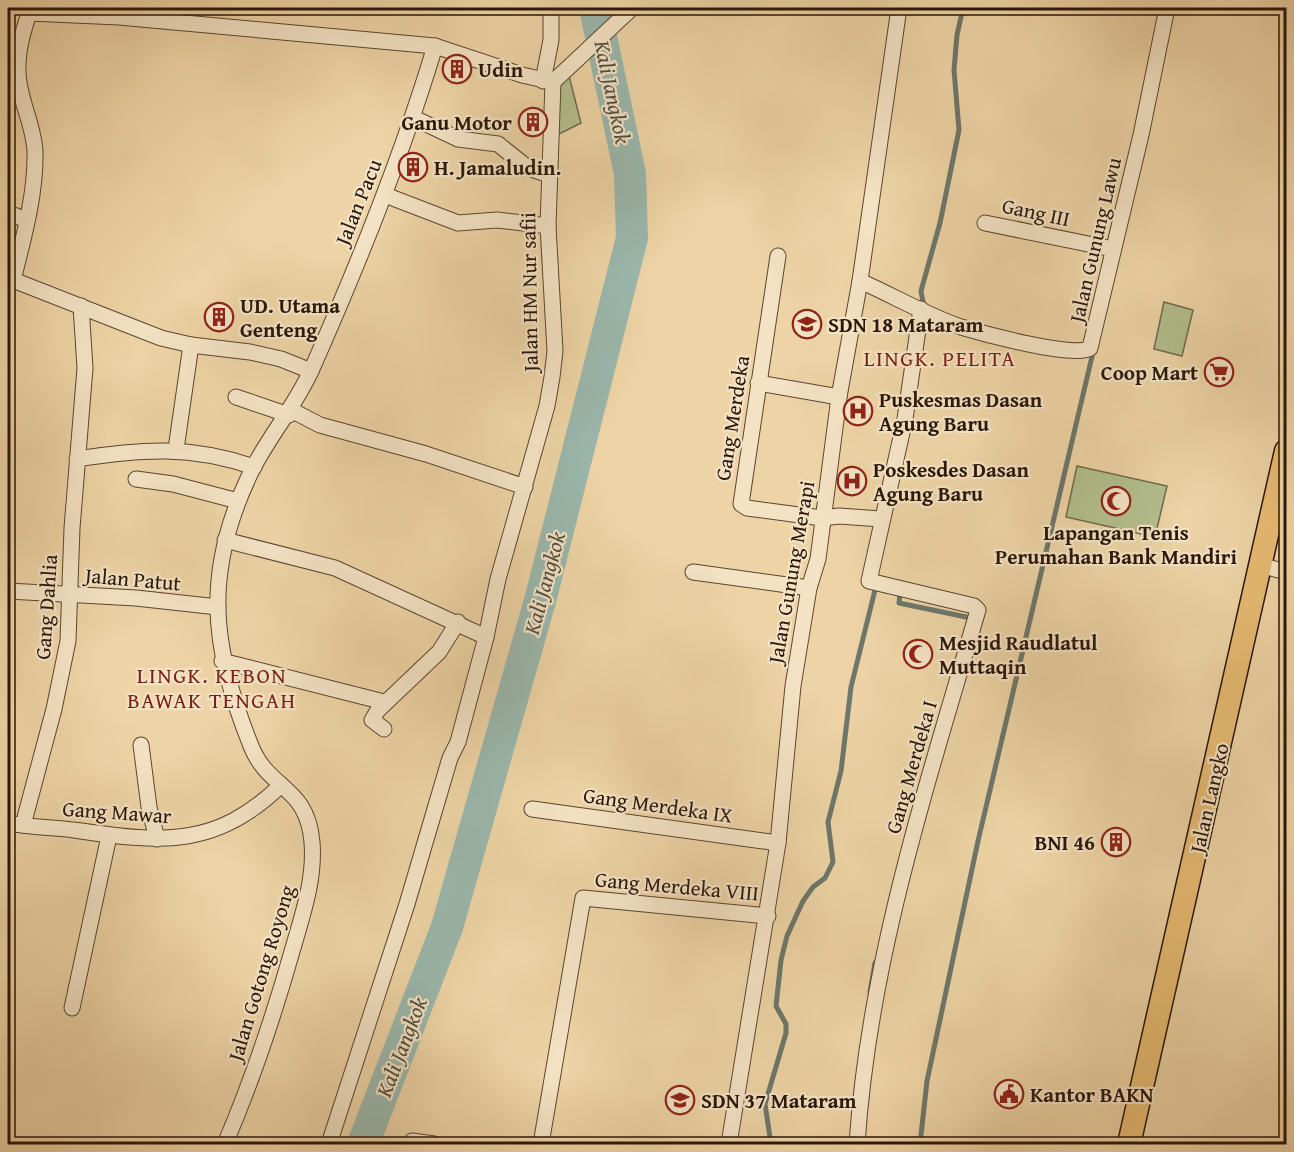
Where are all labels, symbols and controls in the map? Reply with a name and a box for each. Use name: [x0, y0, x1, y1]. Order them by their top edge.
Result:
water label: Kali Jangkok: [586, 36, 640, 148]
building icon: Udin: [441, 53, 473, 85]
place label: Udin: [478, 54, 524, 85]
building icon: Ganu Motor: [517, 106, 549, 138]
place label: Ganu Motor: [401, 107, 512, 138]
building icon: H. Jamaludin.: [397, 151, 429, 183]
place label: H. Jamaludin.: [434, 152, 561, 183]
street label: Jalan Pacu: [326, 154, 390, 253]
street label: Jalan Gunung Lawu: [1060, 154, 1129, 329]
street label: Gang III: [999, 190, 1073, 234]
street label: Jalan HM Nur safii: [512, 212, 546, 375]
place label: UD. Utama Genteng: [240, 290, 340, 345]
building icon: UD. Utama Genteng: [203, 301, 235, 333]
school or university icon: SDN 18 Mataram: [791, 308, 823, 340]
place label: SDN 18 Mataram: [828, 309, 984, 340]
district label: LINGK. PELITA: [864, 342, 1016, 374]
street label: Gang Merdeka: [707, 353, 757, 483]
supermarket icon: Coop Mart: [1203, 356, 1235, 388]
place label: Coop Mart: [1101, 357, 1198, 388]
place label: Puskesmas Dasan Agung Baru: [879, 384, 1043, 439]
hospital icon: Puskesmas Dasan Agung Baru: [842, 395, 874, 427]
place label: Poskesdes Dasan Agung Baru: [873, 454, 1030, 509]
hospital icon: Poskesdes Dasan Agung Baru: [836, 465, 868, 497]
street label: Jalan Gunung Merapi: [759, 478, 822, 669]
mosque icon: Lapangan Tenis Perumahan Bank Mandiri: [1100, 485, 1132, 517]
place label: Lapangan Tenis Perumahan Bank Mandiri: [995, 517, 1237, 572]
water label: Kali Jangkok: [515, 527, 573, 639]
street label: Gang Dahlia: [27, 553, 65, 661]
street label: Jalan Patut: [81, 559, 183, 599]
place label: Mesjid Raudlatul Muttaqin: [939, 627, 1098, 682]
mosque icon: Mesjid Raudlatul Muttaqin: [902, 638, 934, 670]
district label: LINGK. KEBON BAWAK TENGAH: [127, 659, 297, 716]
street label: Gang Merdeka I: [877, 697, 945, 837]
street label: Jalan Langko: [1181, 740, 1237, 859]
street label: Gang Merdeka IX: [581, 779, 735, 831]
street label: Gang Mawar: [61, 793, 173, 831]
building icon: BNI 46: [1100, 826, 1132, 858]
place label: BNI 46: [1035, 827, 1095, 858]
street label: Gang Merdeka VIII: [594, 863, 760, 909]
street label: Jalan Gotong Royong: [219, 881, 303, 1068]
water label: Kali Jangkok: [367, 991, 435, 1103]
public building icon: Kantor BAKN: [993, 1078, 1025, 1110]
place label: Kantor BAKN: [1030, 1079, 1154, 1110]
school or university icon: SDN 37 Mataram: [664, 1084, 696, 1116]
place label: SDN 37 Mataram: [701, 1085, 857, 1116]

